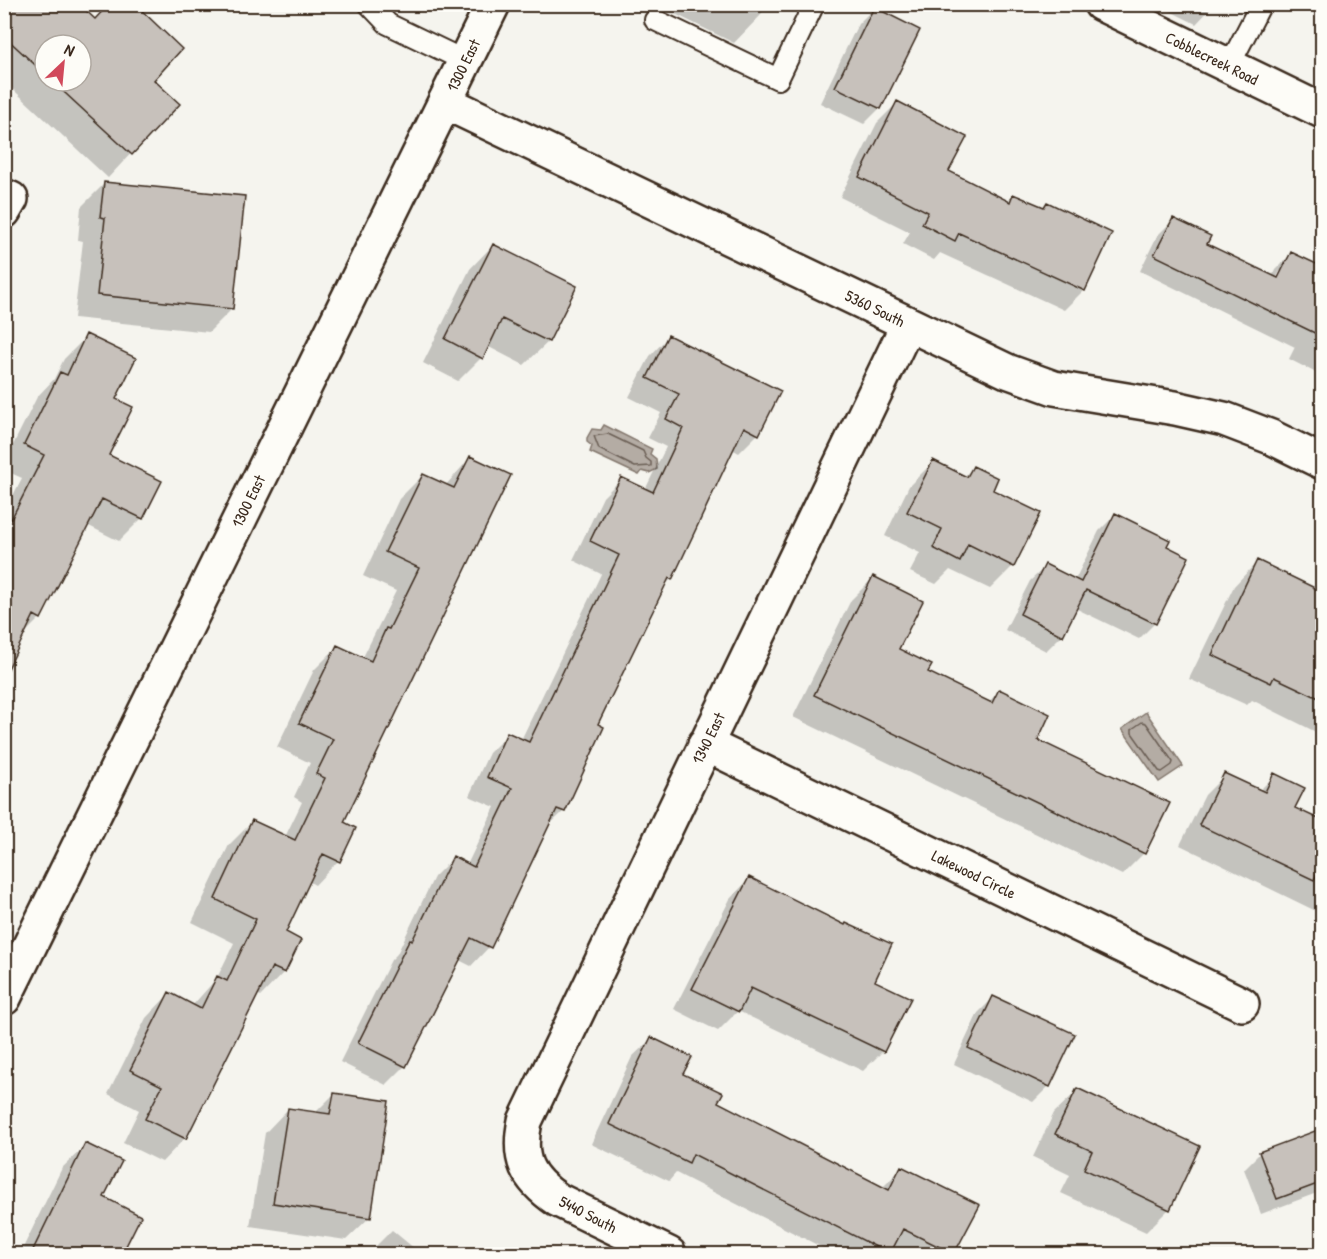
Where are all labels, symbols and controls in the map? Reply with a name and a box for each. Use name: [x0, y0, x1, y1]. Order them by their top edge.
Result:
street label: Cobblecreek Road: [1162, 26, 1262, 90]
north arrow: [33, 33, 93, 93]
street label: 1300 East: [441, 35, 485, 95]
text: N: [61, 38, 79, 61]
street label: 5360 South: [842, 284, 909, 332]
street label: 1300 East: [226, 471, 270, 531]
street label: 1340 East: [686, 708, 730, 767]
street label: Lakewood Circle: [928, 844, 1020, 904]
street label: 5440 South: [555, 1190, 621, 1238]

